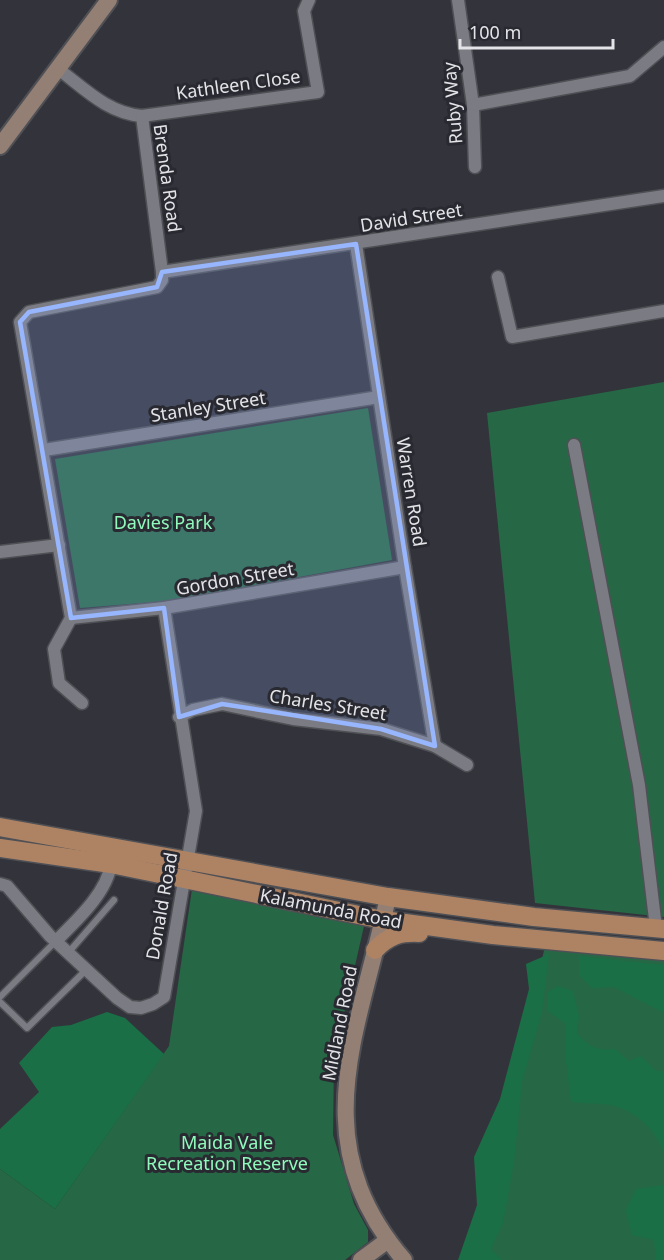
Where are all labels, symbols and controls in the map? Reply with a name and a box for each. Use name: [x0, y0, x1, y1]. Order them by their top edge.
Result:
scale bar: [460, 12, 613, 50]
text: 100 m: [469, 20, 521, 44]
street label: Ruby Way: [436, 60, 468, 145]
street label: Kathleen Close: [174, 63, 302, 105]
street label: Brenda Road: [149, 122, 187, 234]
street label: David Street: [358, 197, 464, 237]
street label: Stanley Street: [149, 385, 268, 427]
street label: Warren Road: [392, 436, 432, 548]
park label: Davies Park: [114, 510, 213, 534]
street label: Gordon Street: [174, 556, 296, 600]
street label: Charles Street: [268, 683, 389, 725]
street label: Donald Road: [140, 850, 182, 962]
street label: Kalamunda Road: [258, 882, 404, 934]
street label: Midland Road: [316, 963, 362, 1083]
park label: Maida Vale Recreation Reserve: [146, 1130, 308, 1175]

